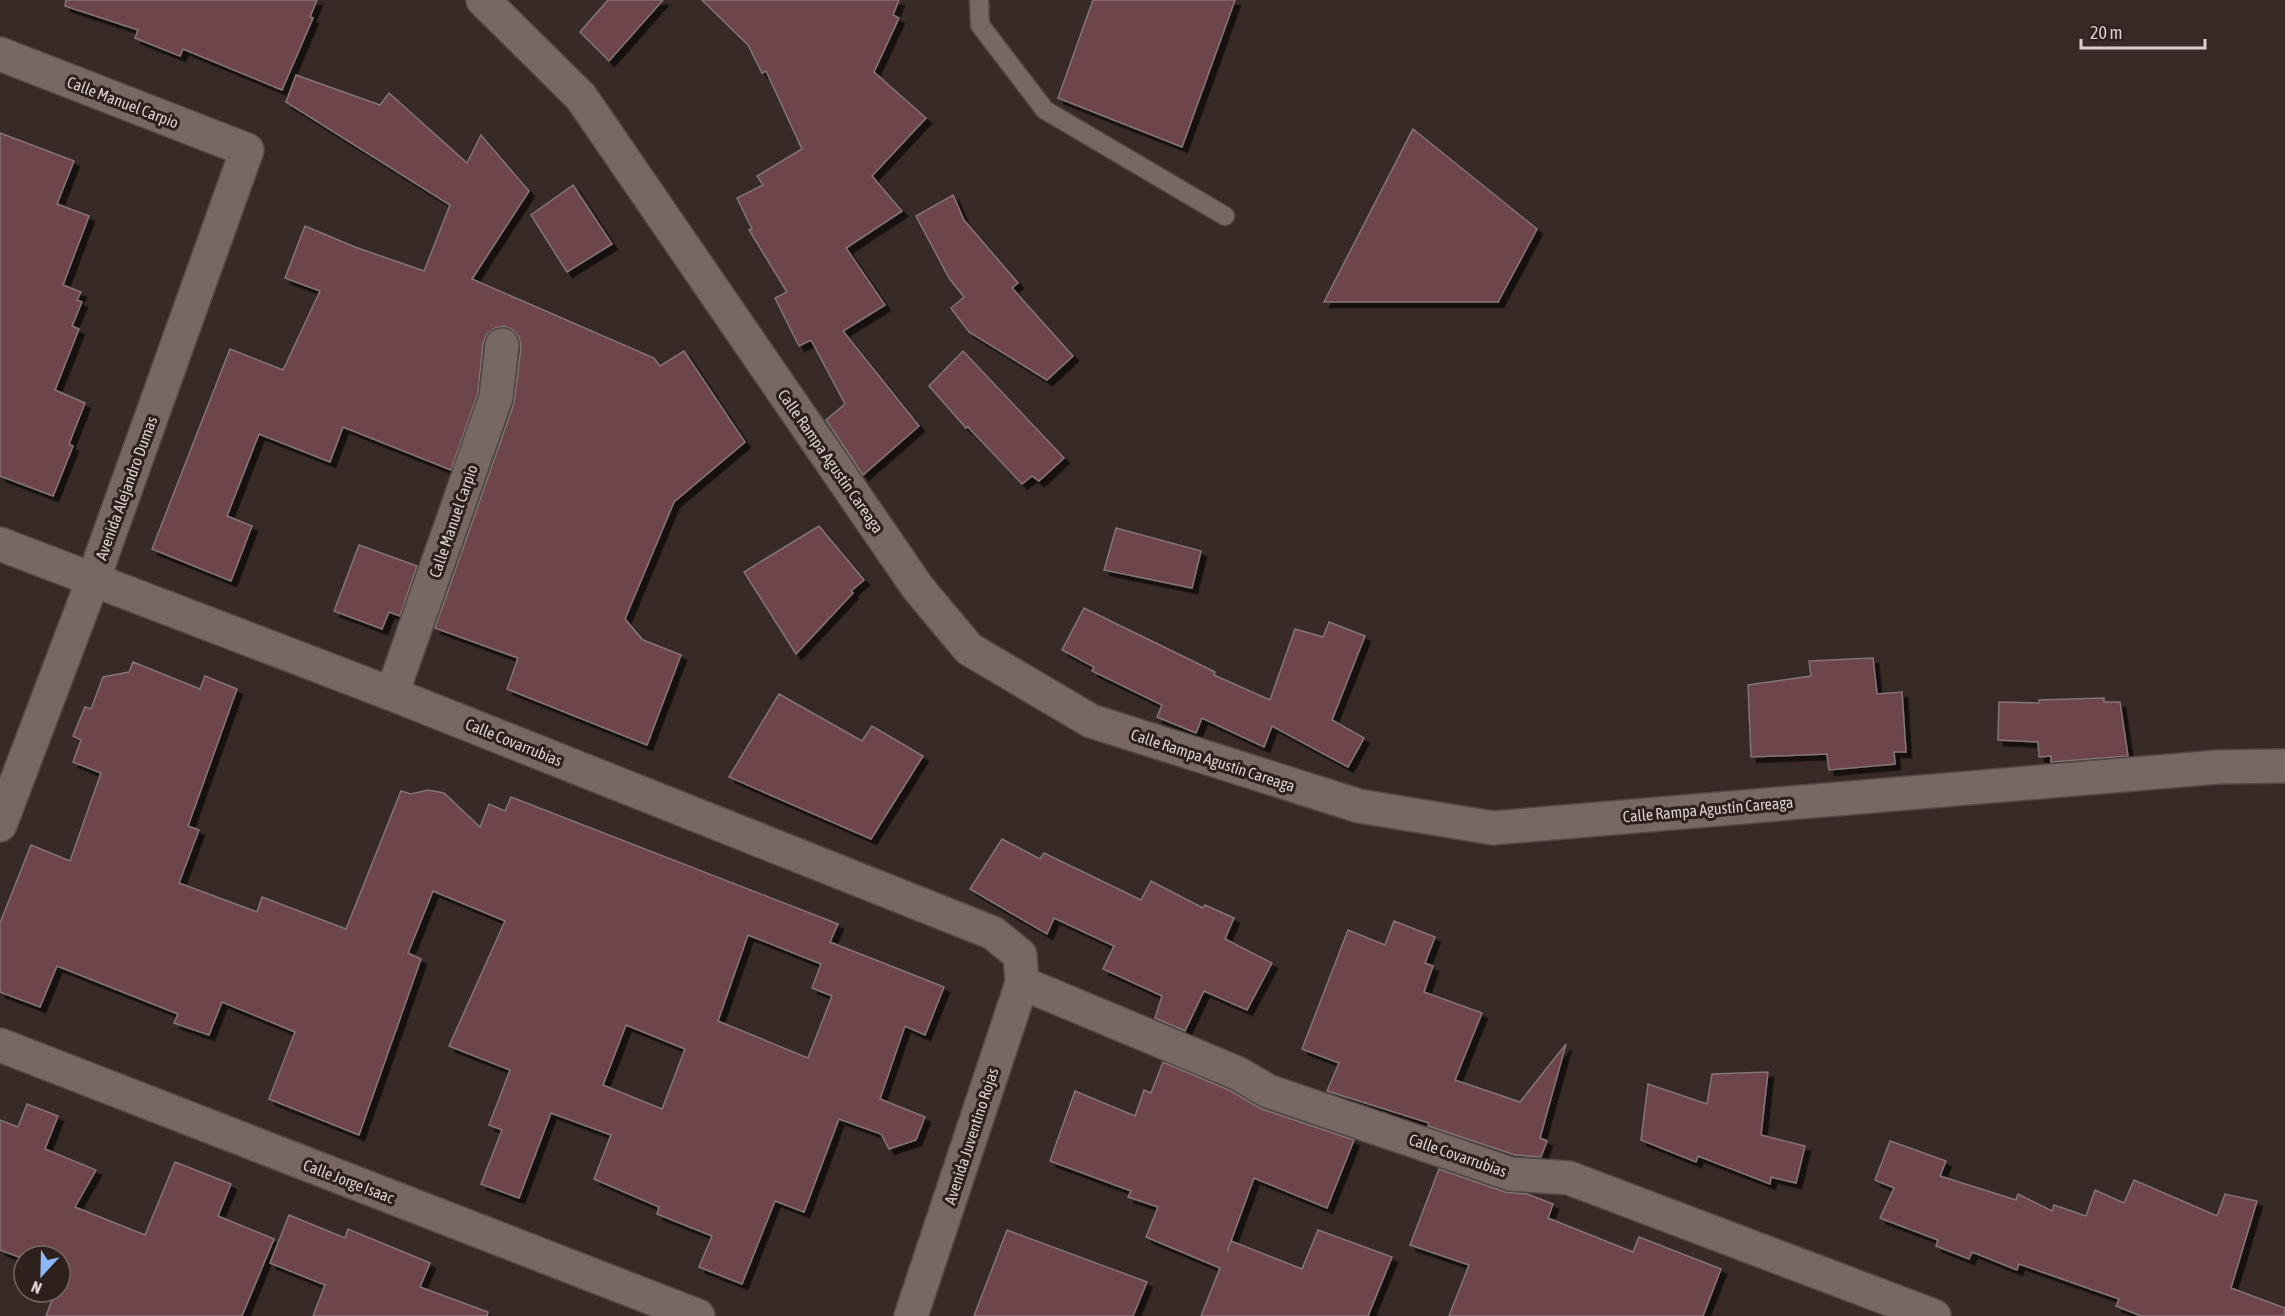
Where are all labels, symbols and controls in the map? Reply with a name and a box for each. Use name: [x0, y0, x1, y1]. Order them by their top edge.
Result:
scale bar: [2081, 12, 2206, 50]
text: 20 m: [2090, 22, 2122, 43]
street label: Calle Manuel Carpio: [64, 72, 181, 132]
street label: Calle Rampa Agustín Careaga: [774, 386, 887, 537]
street label: Avenida Alejandro Dumas: [92, 413, 161, 563]
street label: Calle Manuel Carpio: [425, 462, 482, 580]
street label: Calle Covarrubias: [463, 714, 565, 770]
street label: Calle Rampa Agustín Careaga: [1129, 725, 1297, 796]
street label: Calle Rampa Agustín Careaga: [1622, 793, 1794, 826]
street label: Avenida Juventino Rojas: [940, 1065, 1003, 1207]
street label: Calle Covarrubias: [1407, 1130, 1510, 1180]
street label: Calle Jorge Isaac: [301, 1155, 397, 1208]
north arrow: [12, 1244, 72, 1304]
text: N: [29, 1278, 44, 1298]

